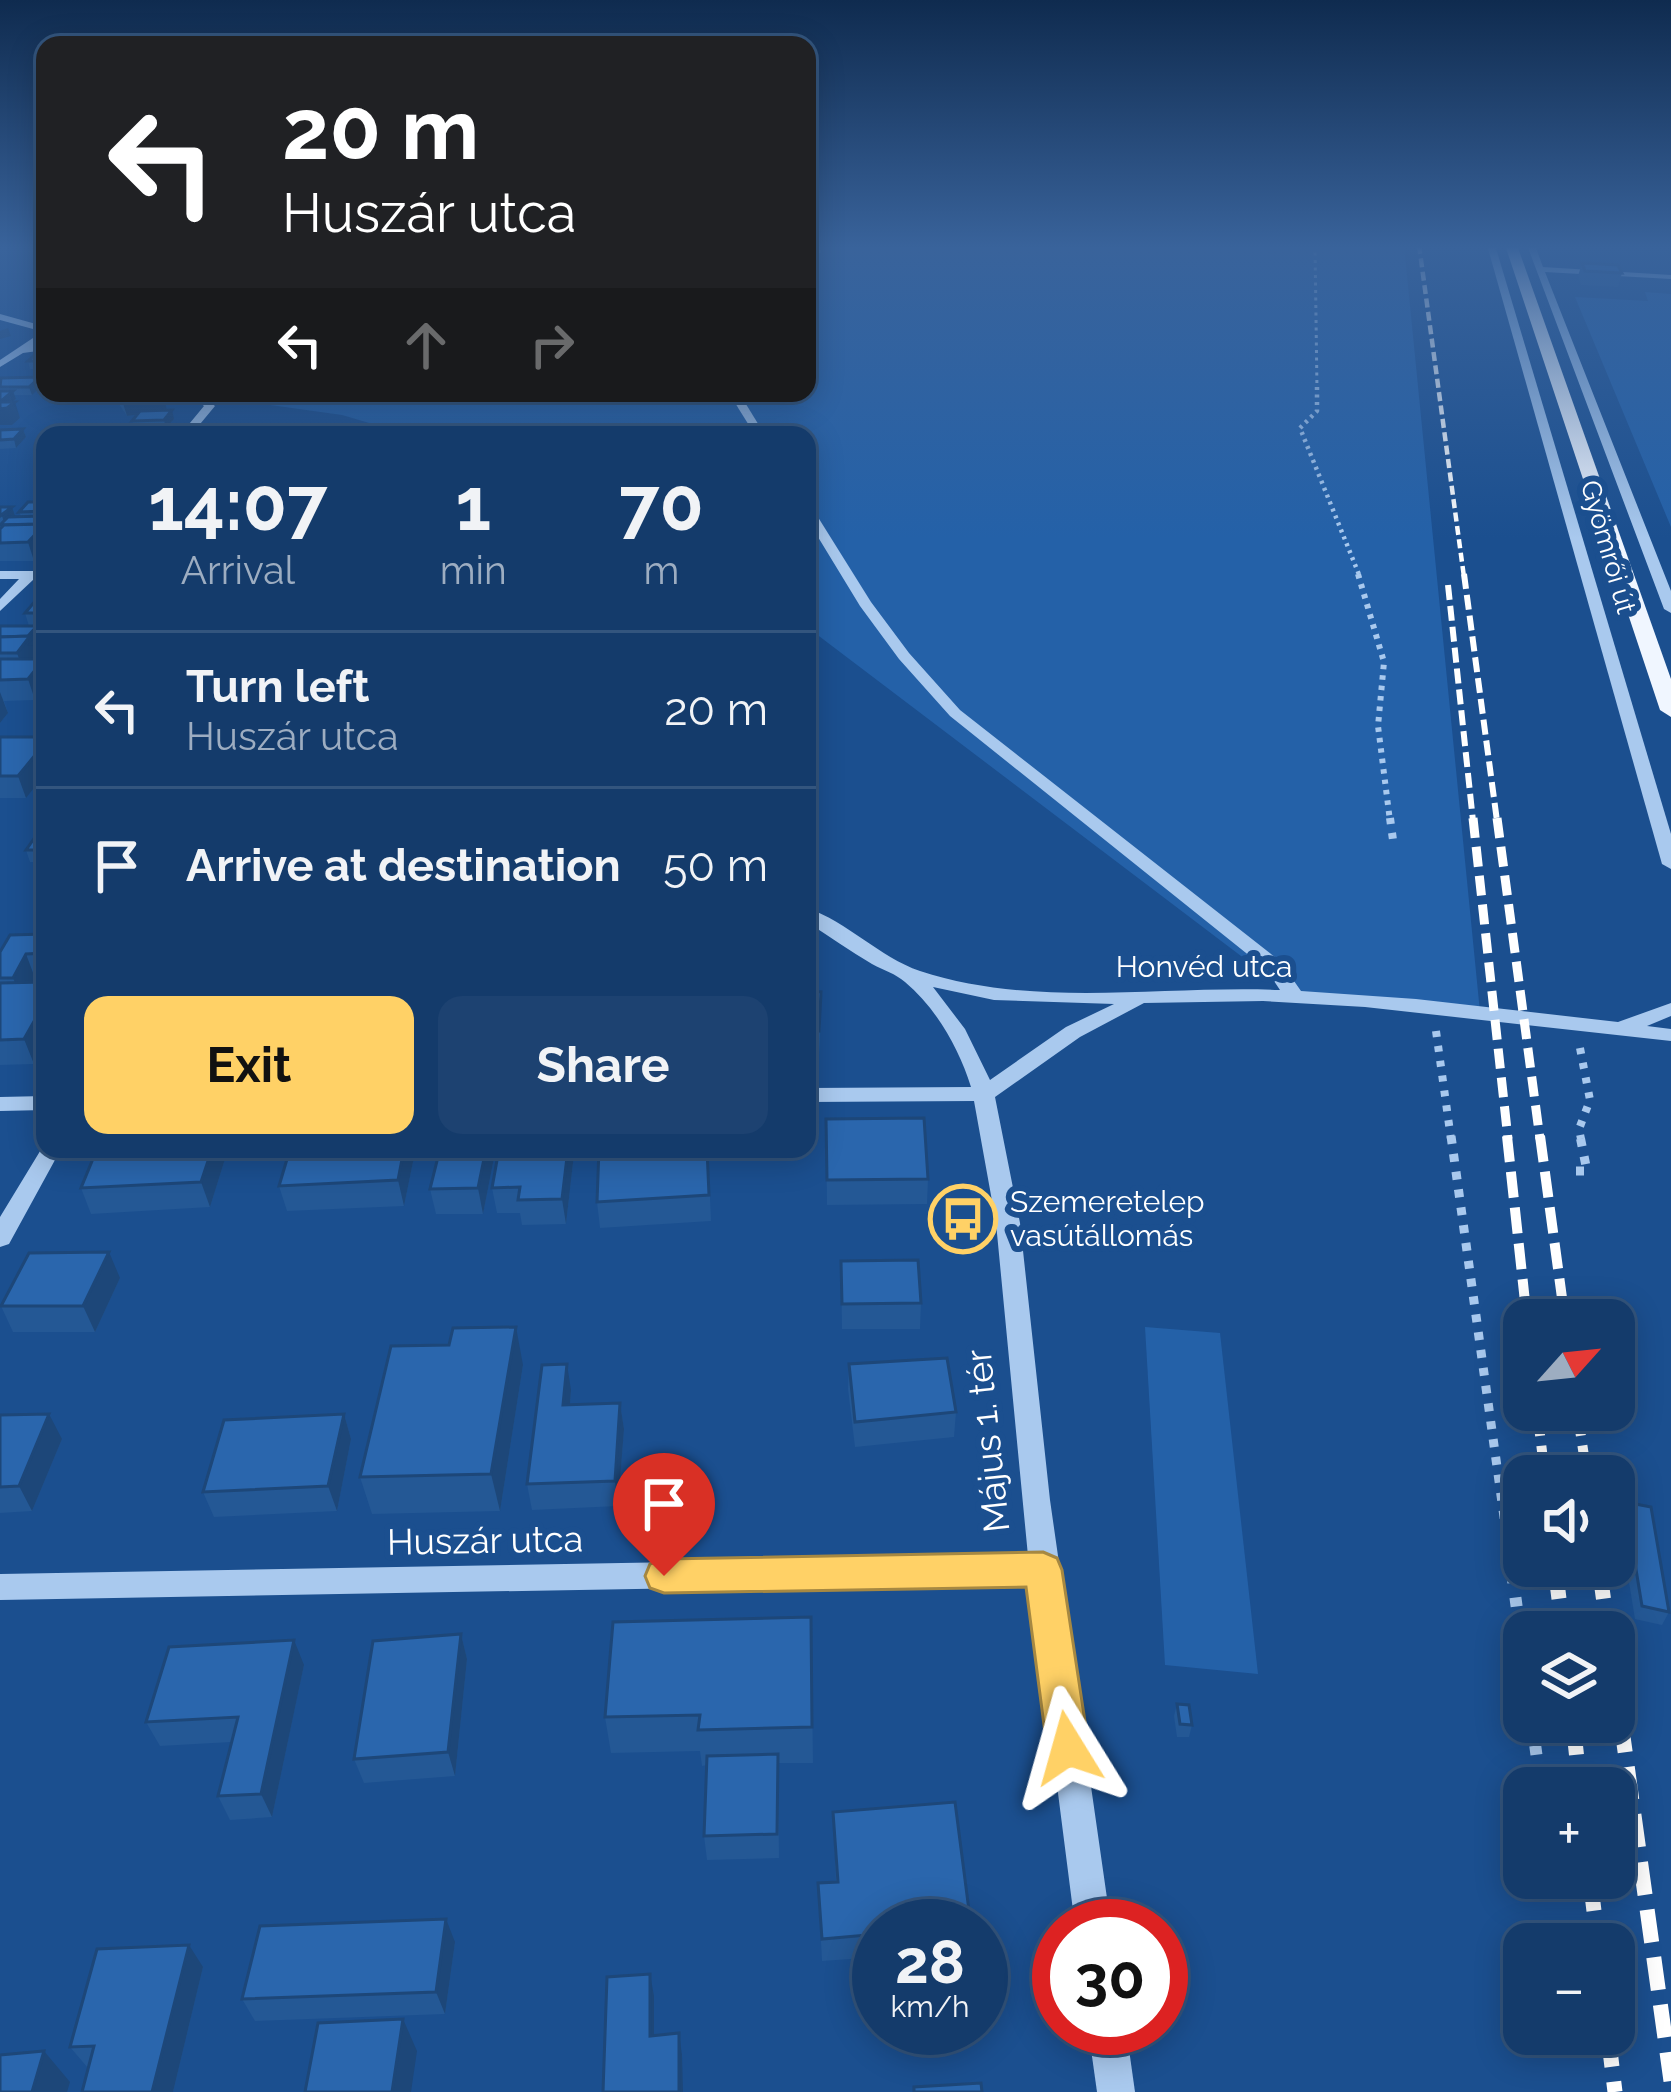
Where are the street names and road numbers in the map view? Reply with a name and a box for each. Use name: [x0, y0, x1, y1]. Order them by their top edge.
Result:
street label: Gyömrői út: [1575, 477, 1642, 617]
street label: Honvéd utca: [1116, 949, 1292, 984]
street label: Május 1. tér: [956, 1347, 1017, 1535]
street label: Huszár utca: [387, 1517, 583, 1563]

